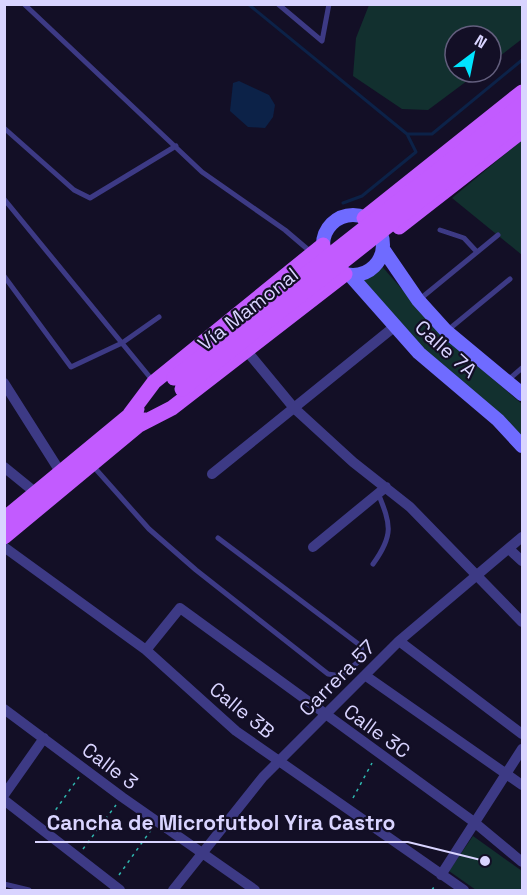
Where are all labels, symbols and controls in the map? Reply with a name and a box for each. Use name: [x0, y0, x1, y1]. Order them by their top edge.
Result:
north arrow: [443, 24, 503, 84]
text: N: [471, 30, 491, 53]
street label: Vía Mamonal: [192, 262, 304, 356]
street label: Calle 7A: [409, 314, 483, 384]
street label: Carrera 57: [293, 634, 381, 722]
street label: Calle 3B: [204, 676, 280, 744]
street label: Calle 3C: [339, 698, 415, 764]
street label: Calle 3: [77, 737, 143, 795]
callout: Cancha de Microfutbol Yira Castro: [35, 803, 408, 842]
text: Cancha de Microfutbol Yira Castro: [47, 809, 395, 836]

